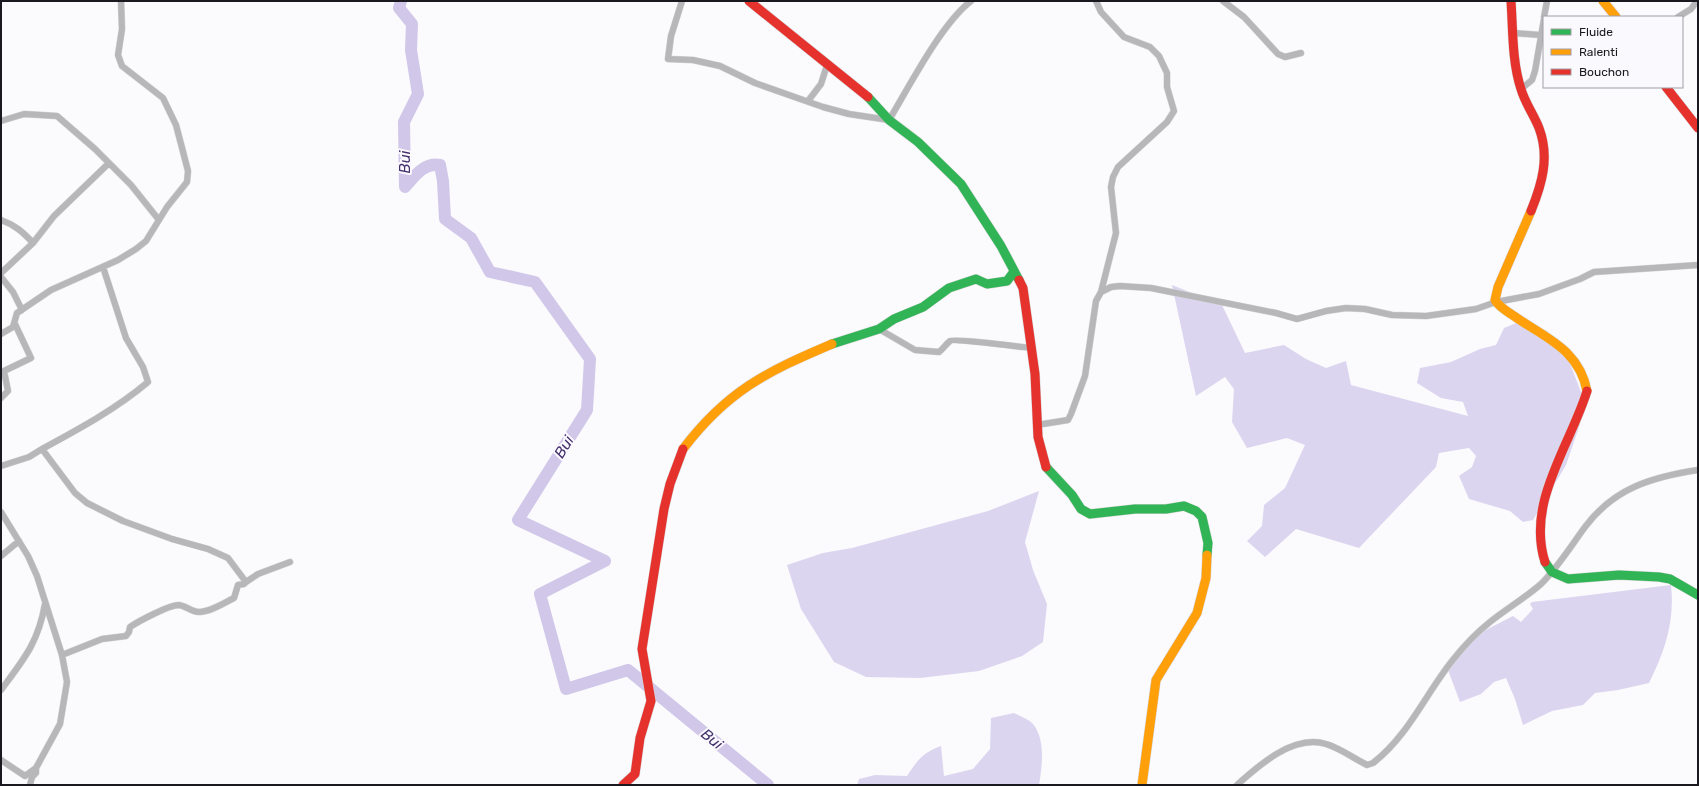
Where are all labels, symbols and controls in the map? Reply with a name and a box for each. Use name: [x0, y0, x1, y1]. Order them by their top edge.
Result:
legend: [1543, 16, 1683, 88]
text: Fluide: [1579, 25, 1613, 39]
text: Ralenti: [1579, 45, 1618, 59]
text: Bouchon: [1579, 65, 1629, 79]
water label: Bui: [396, 150, 414, 173]
water label: Bui: [550, 432, 578, 461]
water label: Bui: [697, 725, 727, 753]

